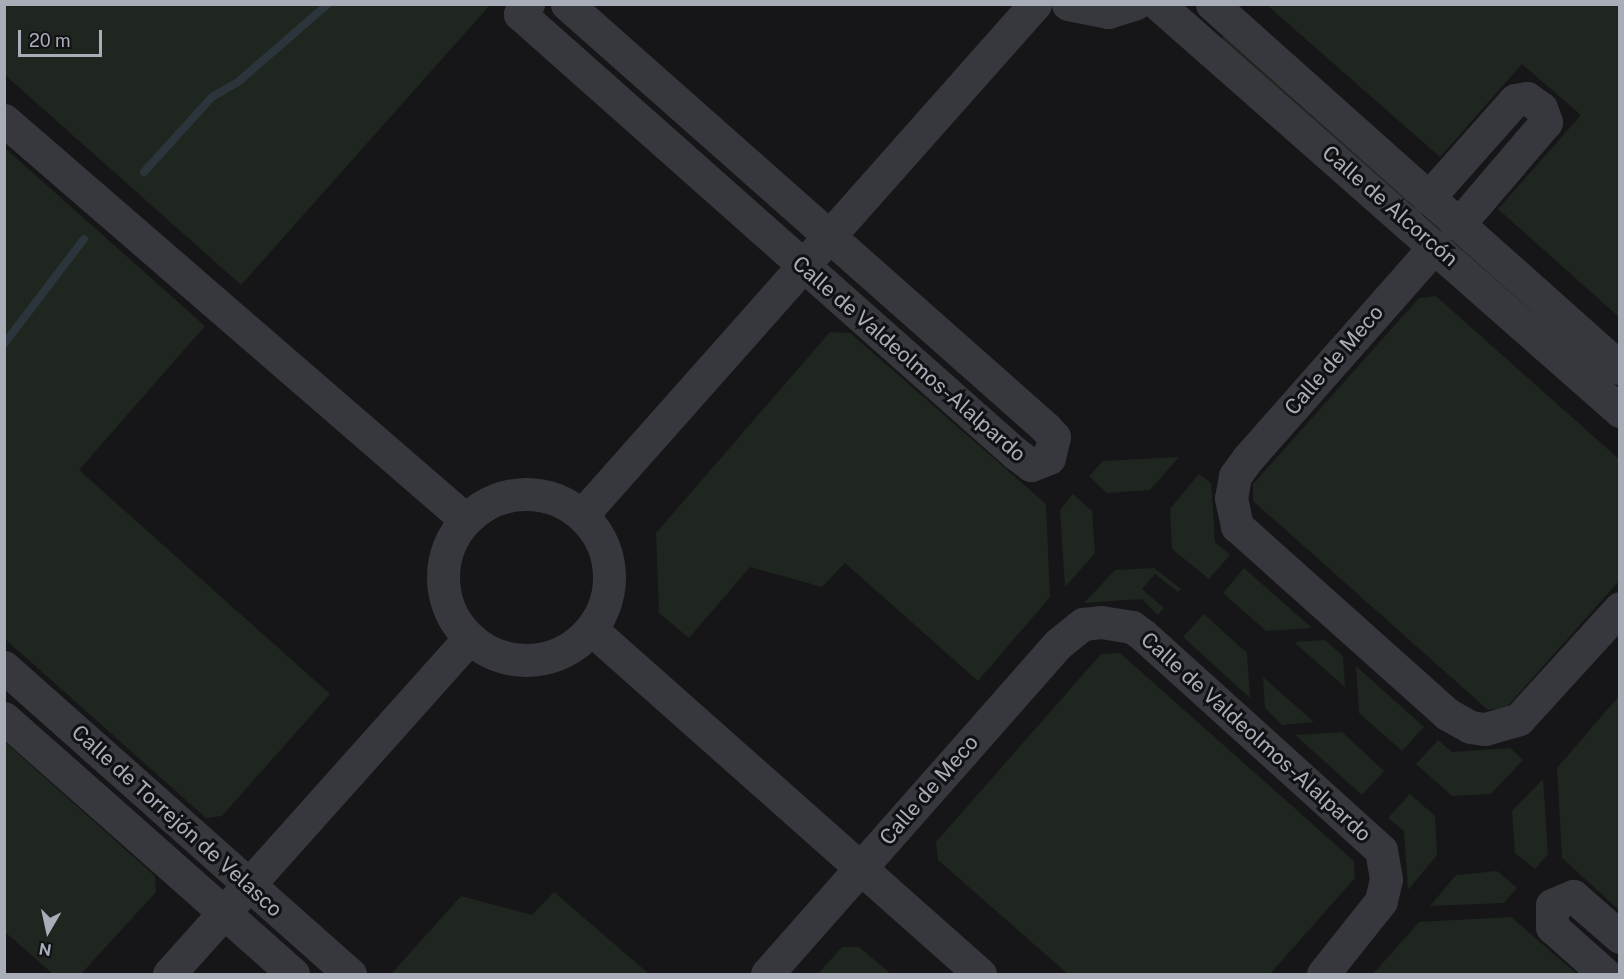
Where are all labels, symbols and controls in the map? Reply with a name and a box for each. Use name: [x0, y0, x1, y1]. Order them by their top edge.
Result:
scale bar: [21, 18, 105, 56]
text: 20 m: [29, 30, 71, 51]
street label: Calle de Alcorcón: [1317, 140, 1463, 272]
street label: Calle de Valdeolmos-Alalpardo: [787, 250, 1031, 468]
street label: Calle de Meco: [1279, 300, 1389, 420]
street label: Calle de Valdeolmos-Alalpardo: [1135, 627, 1377, 847]
street label: Calle de Torrejón de Velasco: [66, 719, 288, 923]
street label: Calle de Meco: [874, 730, 984, 850]
north arrow: [18, 901, 78, 961]
text: N: [37, 939, 53, 960]

